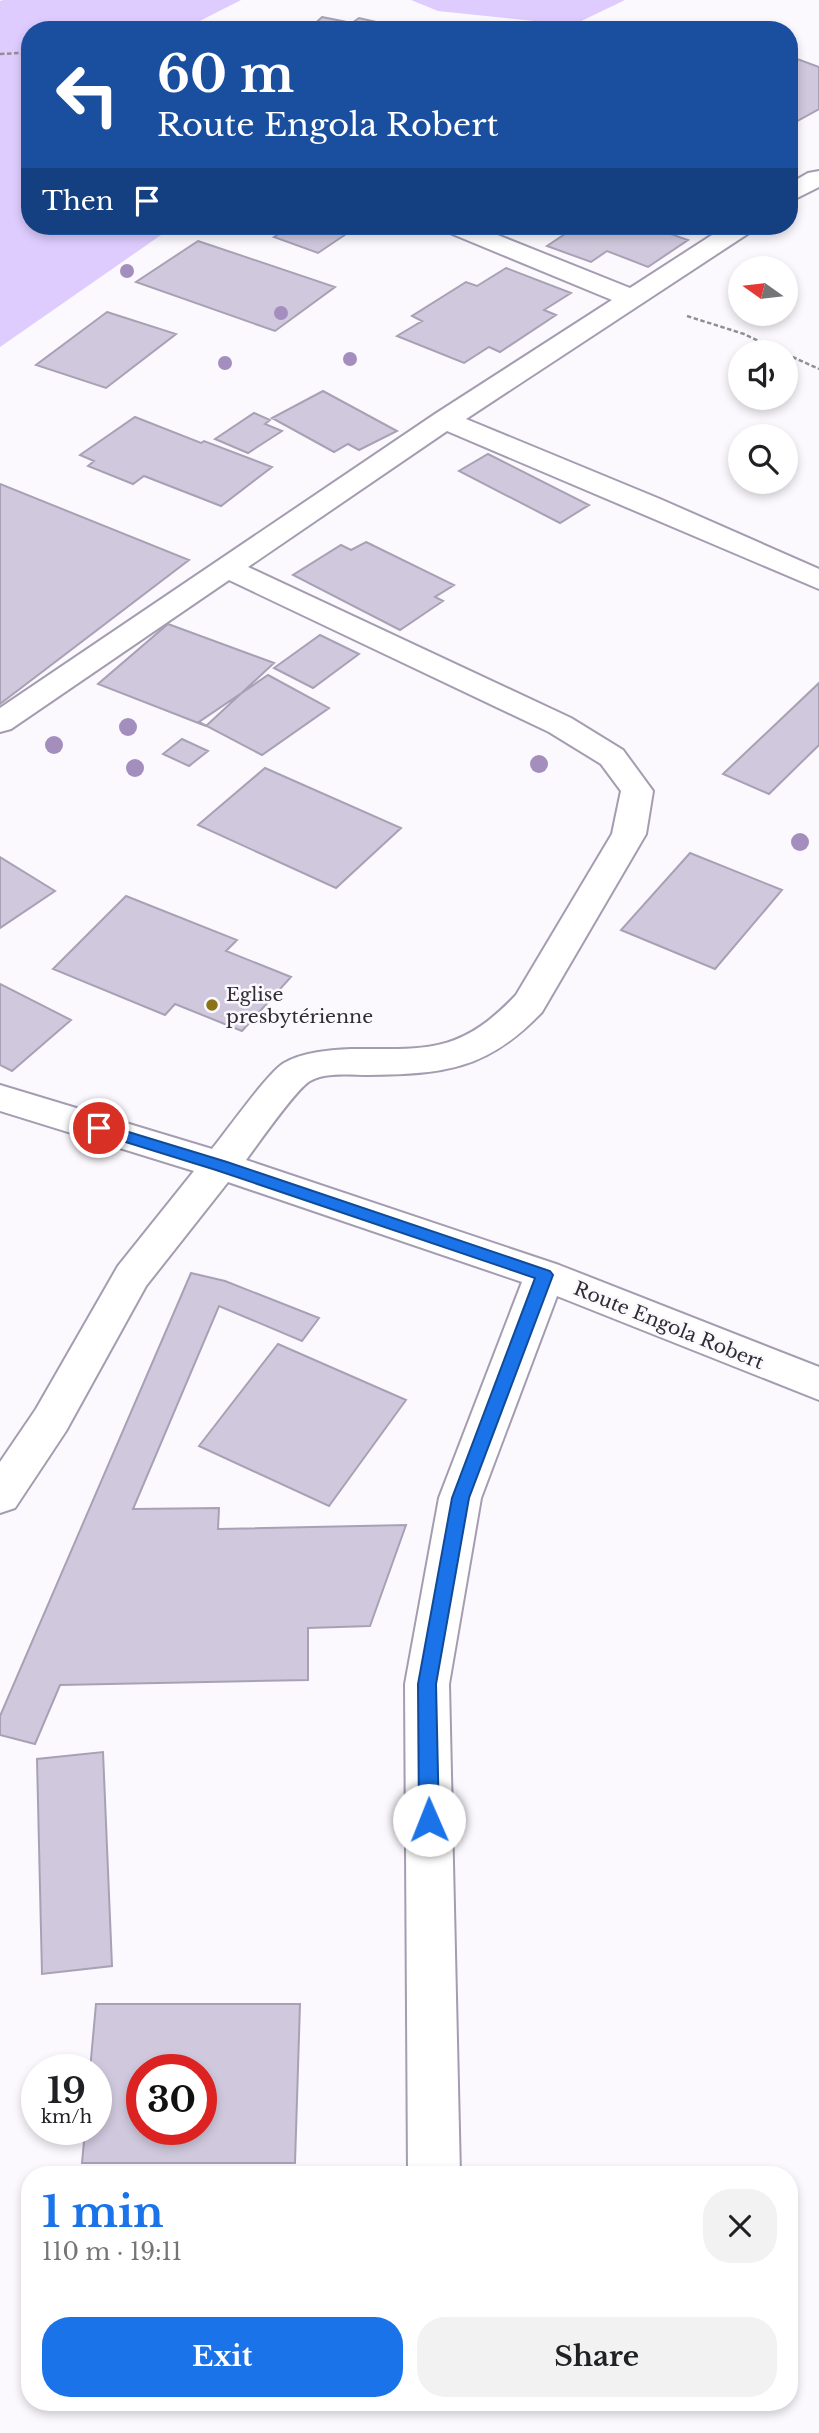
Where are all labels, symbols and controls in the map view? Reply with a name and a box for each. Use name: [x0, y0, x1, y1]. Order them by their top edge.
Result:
text: 60 m: [157, 44, 294, 105]
icon: left: [42, 49, 133, 140]
text: Route Engola Robert: [157, 105, 499, 145]
icon: arrive: [128, 182, 166, 220]
text: Then: [42, 185, 114, 217]
north arrow: [728, 256, 798, 326]
map controls: [728, 256, 798, 494]
button: sound: [728, 340, 798, 410]
button: search: [728, 424, 798, 494]
place label: Eglise presbytérienne: [226, 983, 373, 1028]
marker: Eglise presbytérienne: [204, 997, 220, 1013]
pin: [69, 1098, 129, 1158]
icon: arrive: [80, 1109, 118, 1147]
street label: Route Engola Robert: [570, 1277, 768, 1374]
position arrow: [392, 1783, 466, 1857]
speed limit sign: 30: [126, 2054, 217, 2145]
text: 19: [47, 2069, 86, 2112]
text: km/h: [41, 2106, 92, 2128]
text: 1 min: [42, 2186, 164, 2238]
button: close: [703, 2189, 777, 2263]
text: 110 m · 19:11: [42, 2238, 182, 2266]
button: Exit: [42, 2317, 403, 2397]
button: Share: [417, 2317, 777, 2397]

